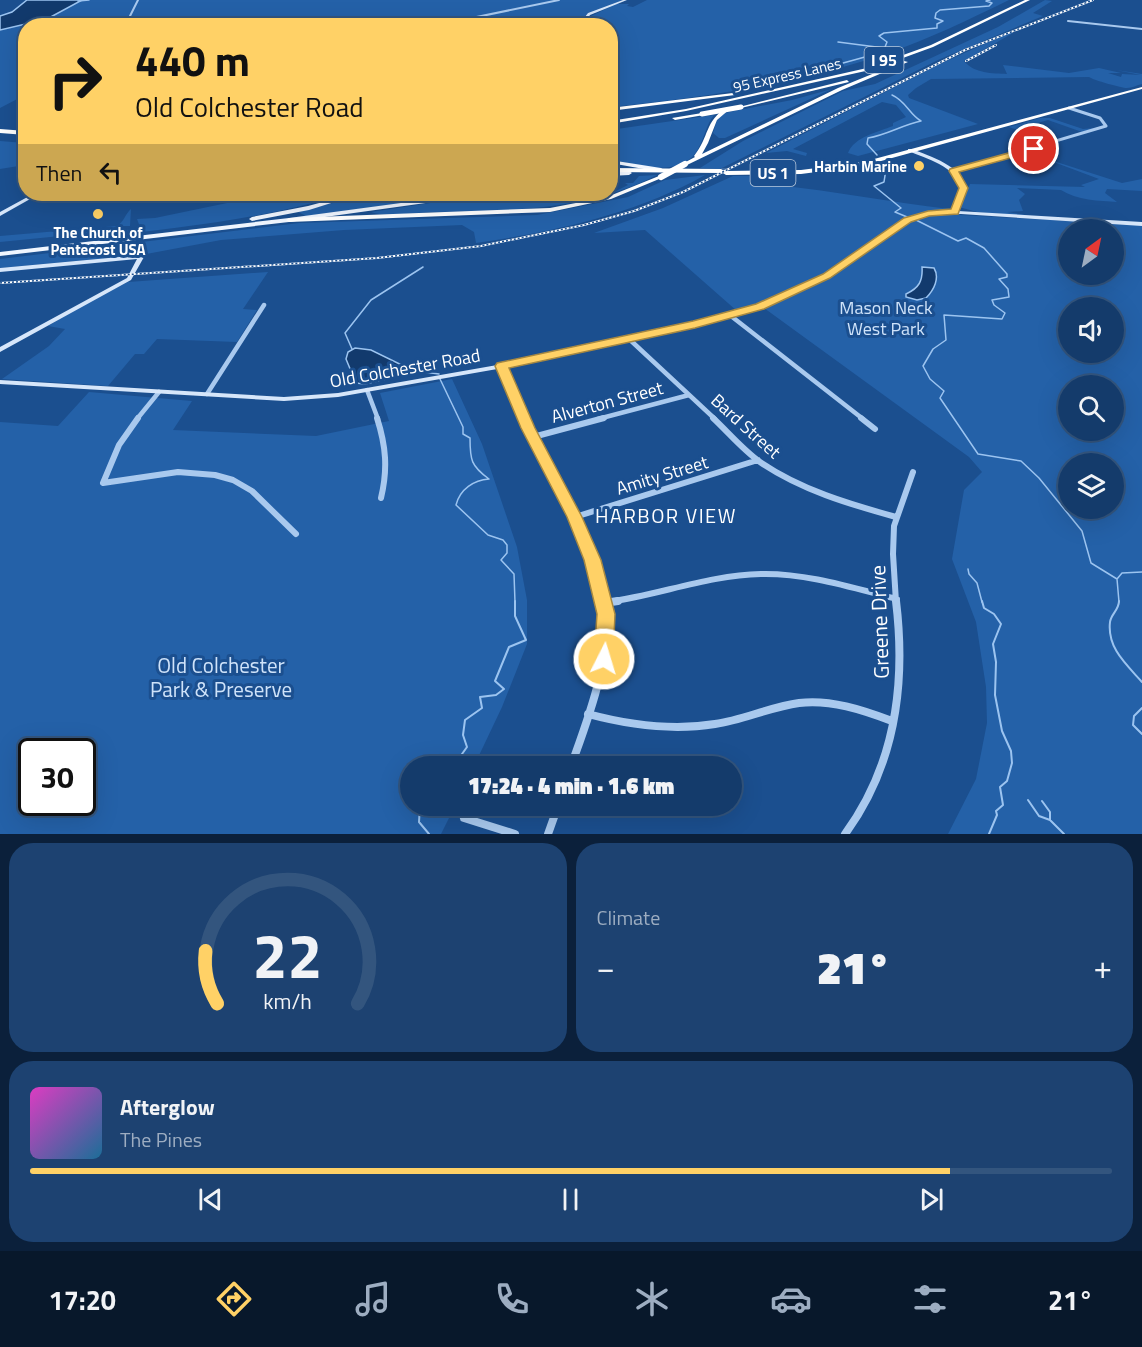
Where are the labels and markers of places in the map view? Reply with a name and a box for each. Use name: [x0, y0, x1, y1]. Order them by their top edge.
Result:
pin: [1008, 123, 1059, 174]
place label: Harbin Marine: [814, 155, 907, 178]
marker: Harbin Marine: [912, 159, 926, 173]
marker: The Church of Pentecost USA: [91, 207, 105, 221]
place label: The Church of Pentecost USA: [50, 221, 146, 261]

